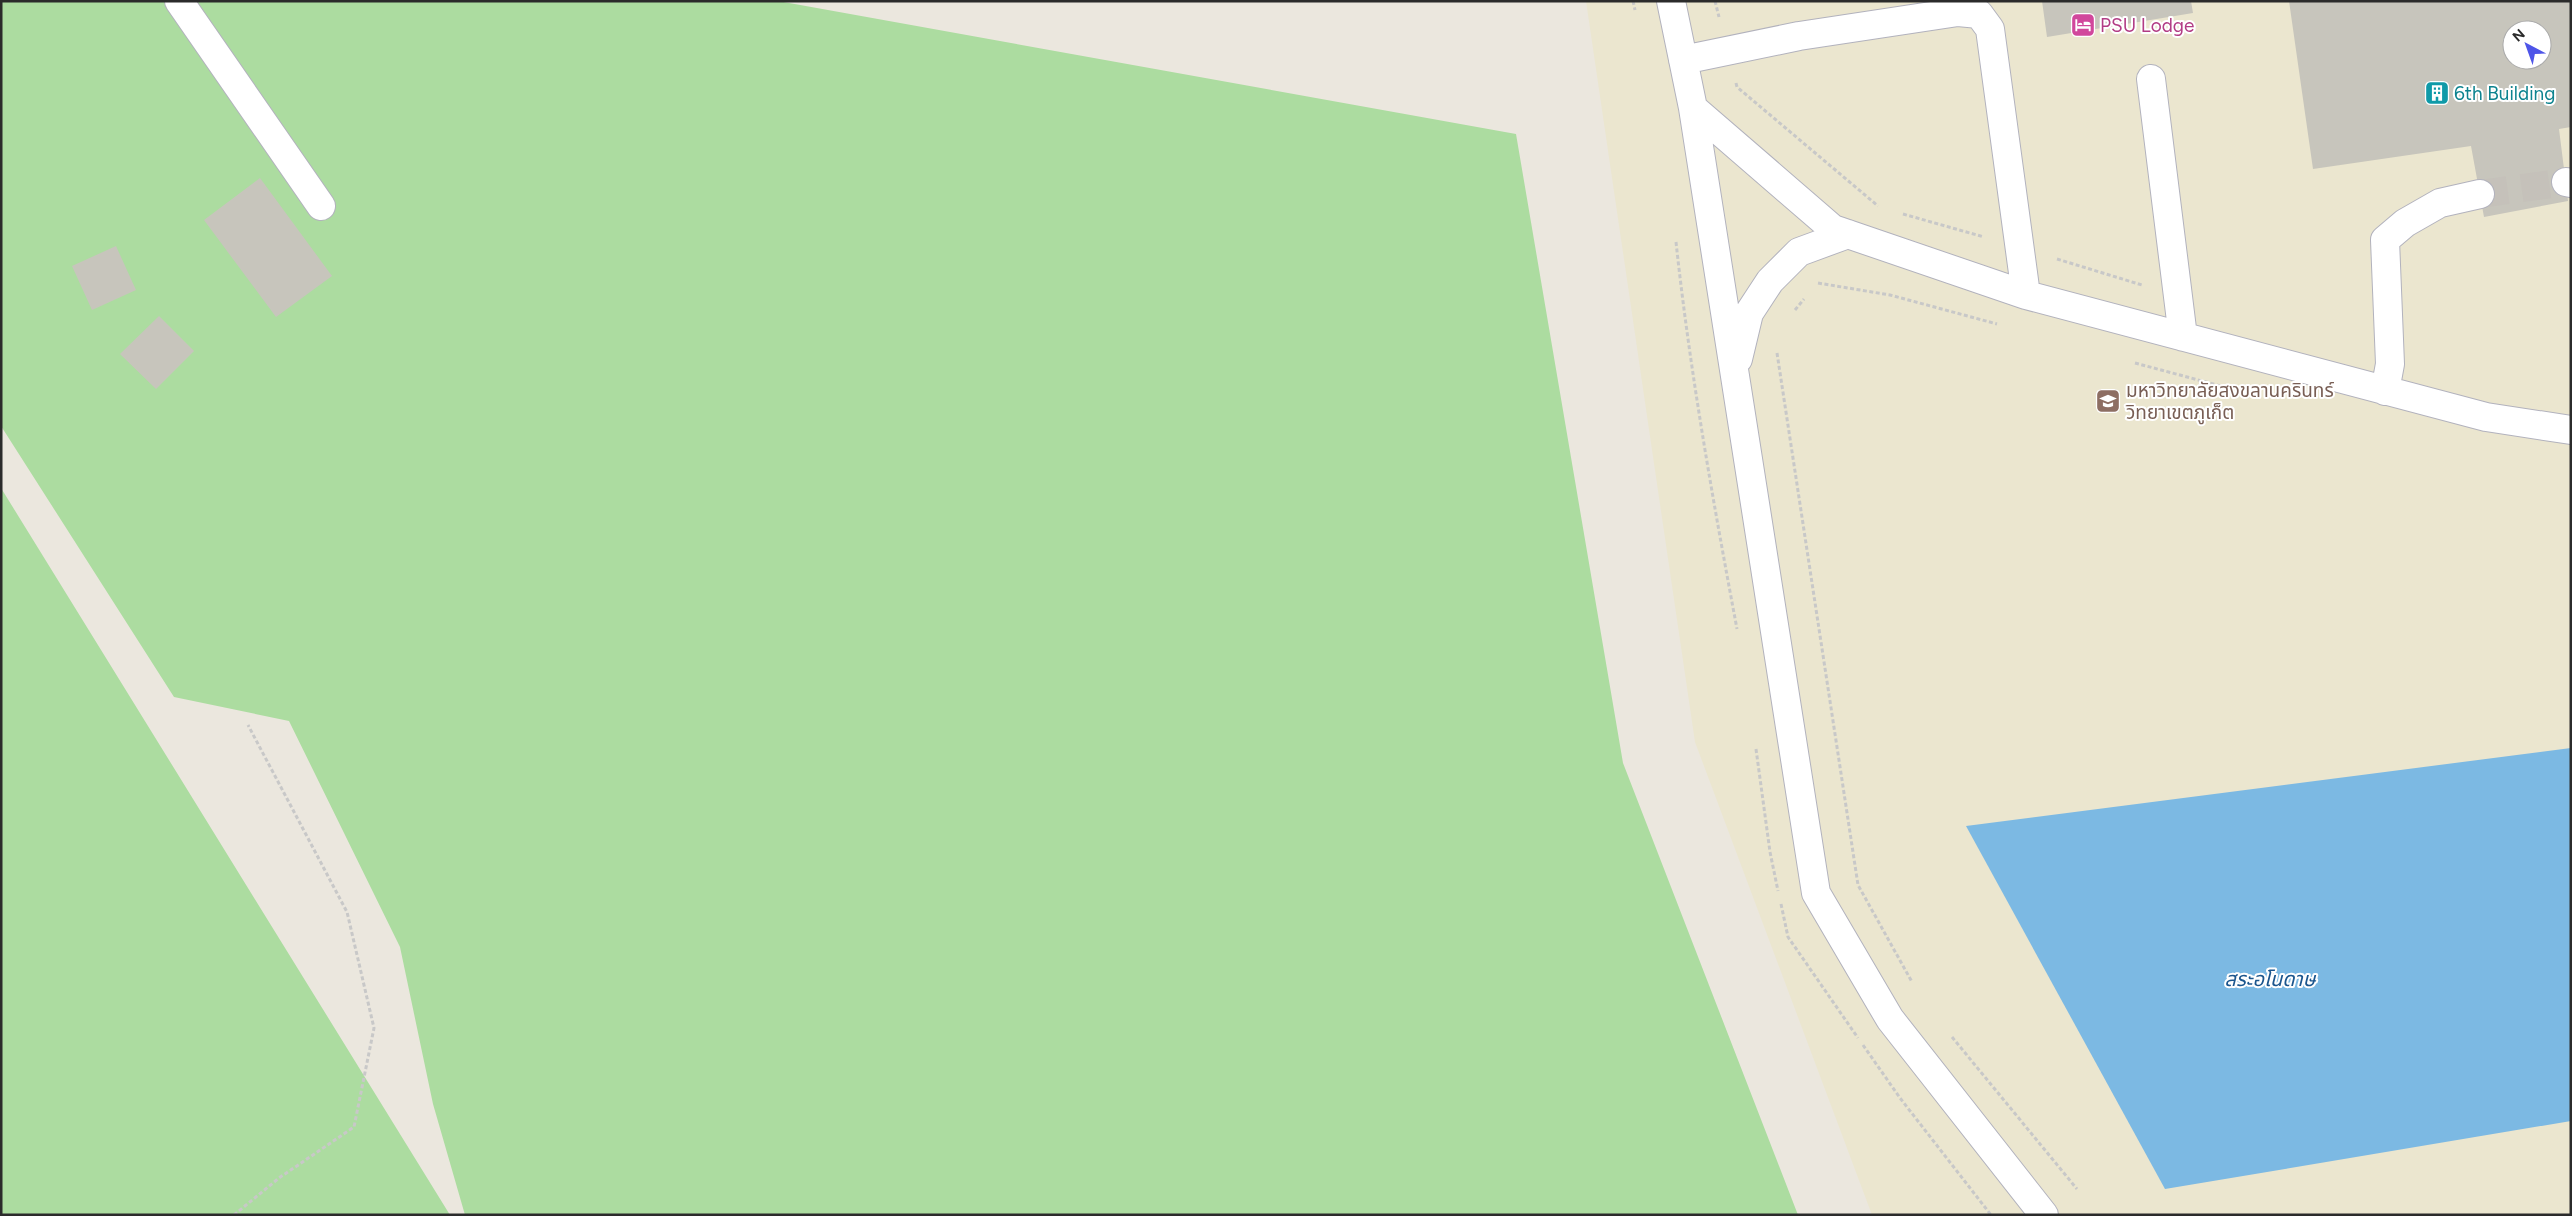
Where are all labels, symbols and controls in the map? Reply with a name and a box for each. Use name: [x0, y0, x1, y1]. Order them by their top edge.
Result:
hotel icon: PSU Lodge: [2070, 12, 2096, 38]
place label: PSU Lodge: [2100, 14, 2194, 37]
north arrow: [2502, 20, 2552, 70]
text: N: [2509, 26, 2528, 46]
building icon: 6th Building: [2424, 80, 2450, 106]
place label: 6th Building: [2454, 82, 2555, 105]
place label: มหาวิทยาลัยสงขลานครินทร์ วิทยาเขตภูเก็ต: [2126, 379, 2335, 425]
school or university icon: มหาวิทยาลัยสงขลานครินทร์ วิทยาเขตภูเก็ต: [2095, 388, 2121, 414]
water label: สระอโนดาษ: [2225, 967, 2317, 991]

